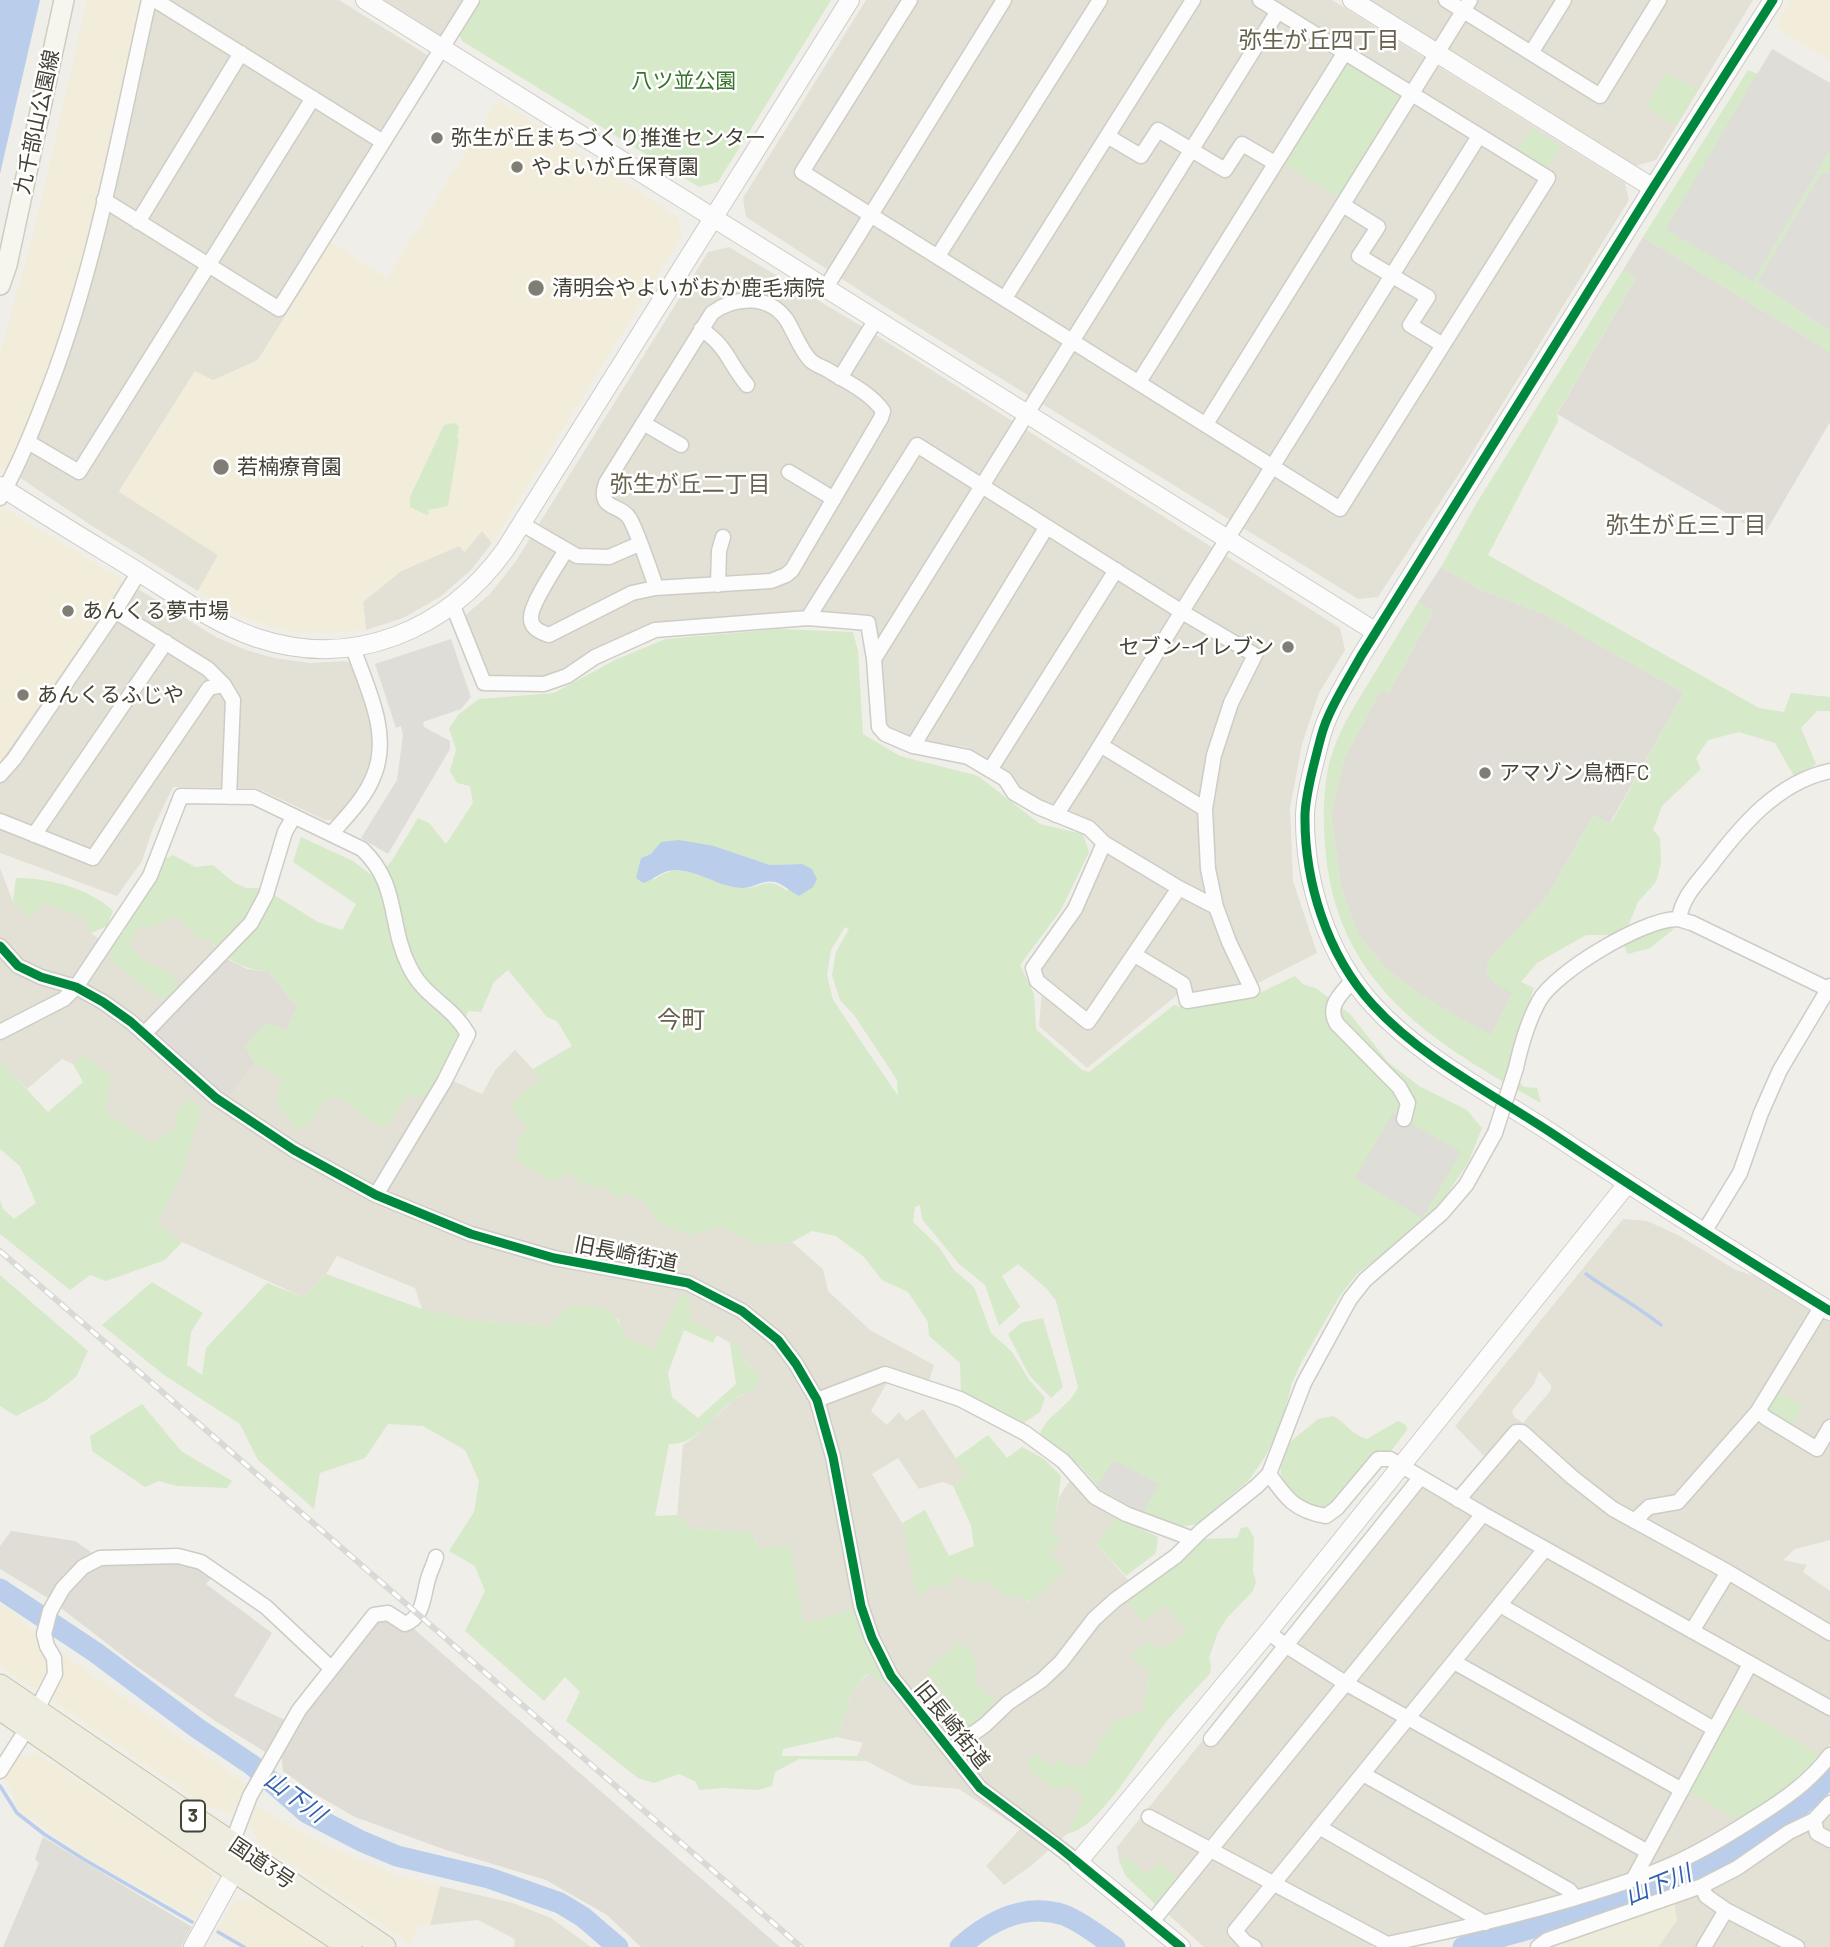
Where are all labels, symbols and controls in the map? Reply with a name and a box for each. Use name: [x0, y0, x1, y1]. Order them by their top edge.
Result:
district label: 弥生が丘四丁目: [1239, 26, 1399, 54]
street label: 九千部山公園線: [9, 47, 65, 197]
park label: 八ツ並公園: [632, 68, 736, 94]
place label: 弥生が丘まちづくり推進センター: [451, 125, 766, 151]
marker: 弥生が丘まちづくり推進センター: [429, 130, 445, 146]
place label: やよいが丘保育園: [531, 154, 699, 180]
marker: やよいが丘保育園: [509, 159, 525, 175]
place label: 清明会やよいがおか鹿毛病院: [552, 275, 825, 301]
marker: 清明会やよいがおか鹿毛病院: [526, 278, 546, 298]
place label: 若楠療育園: [237, 454, 342, 480]
marker: 若楠療育園: [211, 457, 231, 477]
district label: 弥生が丘二丁目: [610, 470, 770, 498]
district label: 弥生が丘三丁目: [1606, 511, 1766, 539]
place label: あんくる夢市場: [82, 598, 229, 624]
marker: あんくる夢市場: [60, 603, 76, 619]
place label: セブン-イレブン: [1119, 634, 1274, 660]
marker: セブン-イレブン: [1280, 639, 1296, 655]
place label: あんくるふじや: [37, 682, 184, 708]
marker: あんくるふじや: [15, 687, 31, 703]
place label: アマゾン鳥栖FC: [1499, 760, 1650, 786]
marker: アマゾン鳥栖FC: [1477, 765, 1493, 781]
district label: 今町: [657, 1006, 705, 1034]
street label: 旧長崎街道: [572, 1232, 680, 1276]
street label: 旧長崎街道: [909, 1676, 995, 1774]
water label: 山下川: [259, 1766, 331, 1828]
road number: 3: [181, 1800, 205, 1832]
street label: 国道3号: [224, 1832, 300, 1894]
water label: 山下川: [1621, 1859, 1695, 1911]

